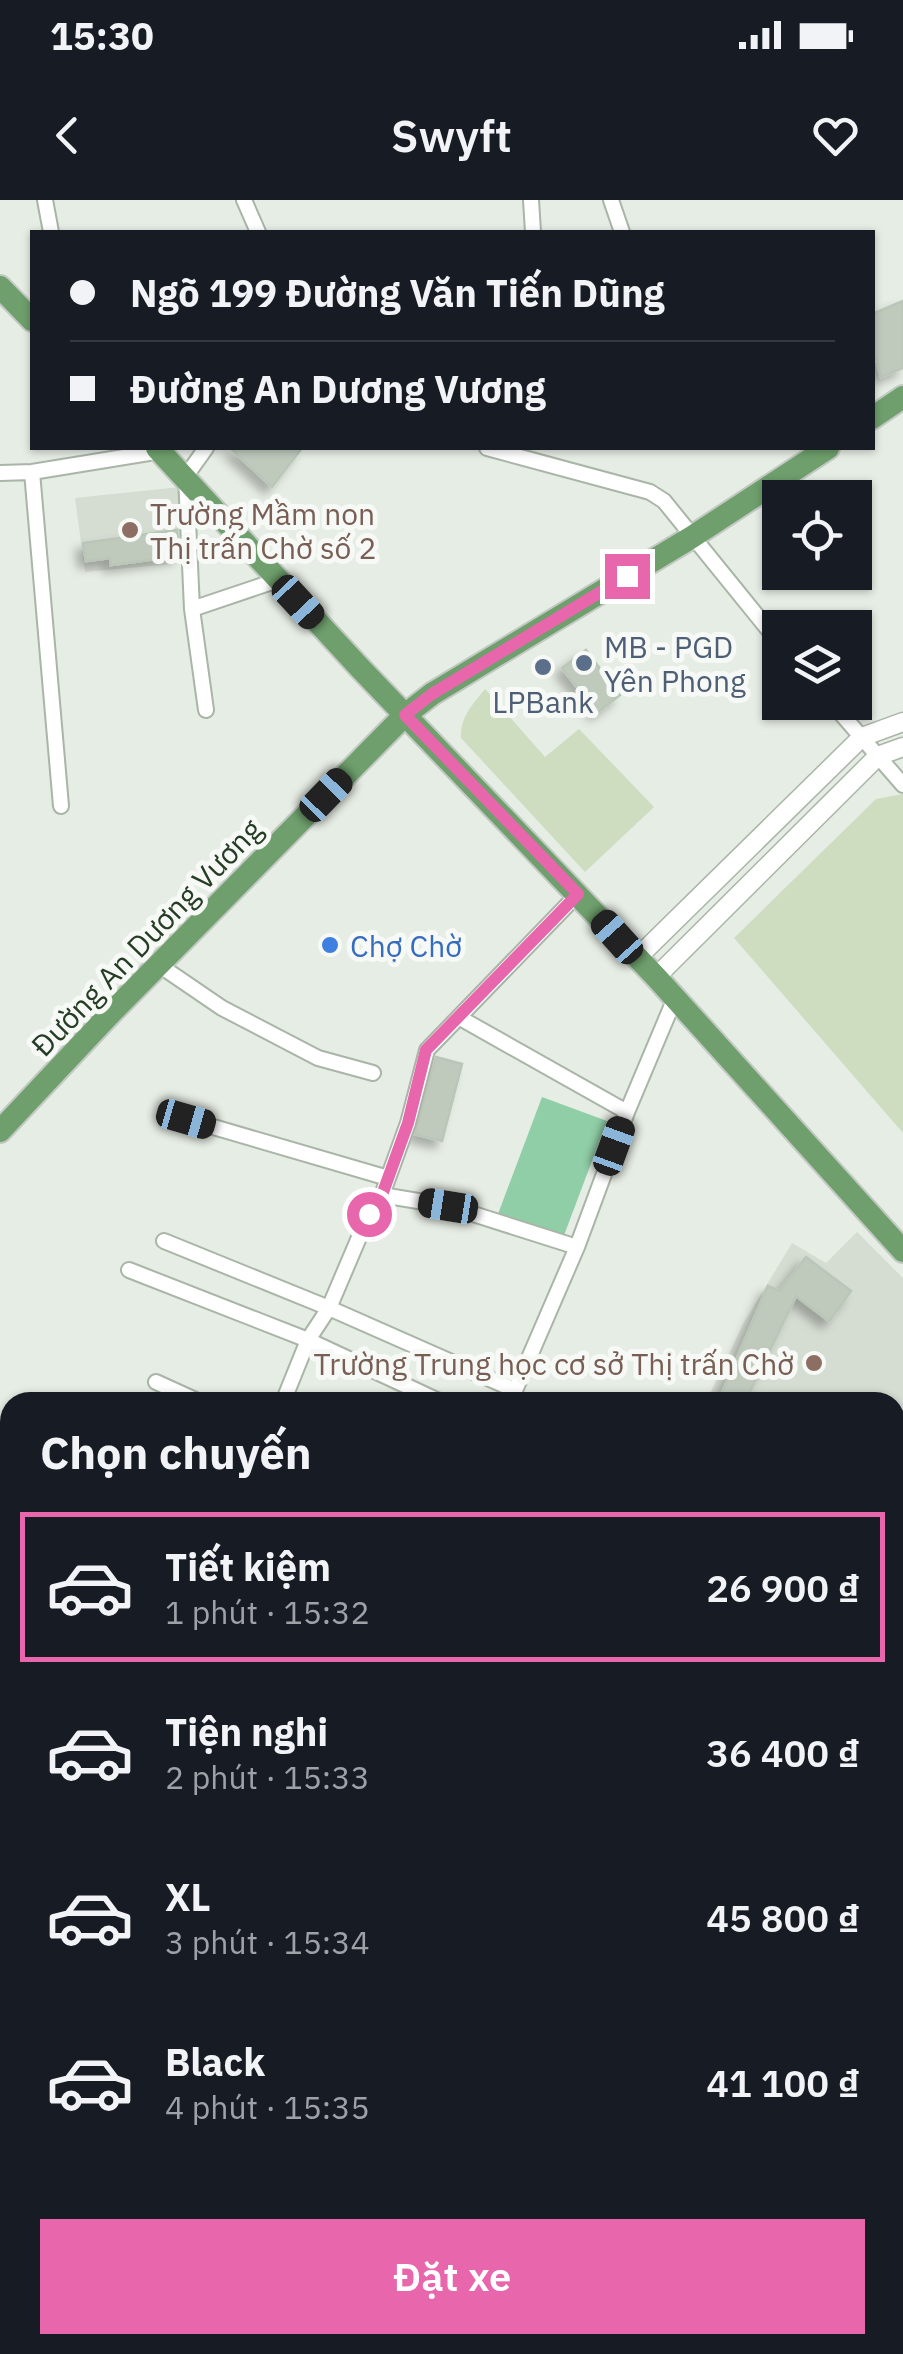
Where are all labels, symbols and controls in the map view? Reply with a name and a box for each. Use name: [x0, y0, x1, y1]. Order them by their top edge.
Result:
text: 15:30: [50, 11, 154, 60]
text: Swyft: [391, 106, 512, 164]
icon: back: [40, 108, 95, 163]
icon: heart: [808, 108, 863, 163]
text: Ngõ 199 Đường Văn Tiến Dũng: [130, 268, 665, 317]
text: Đường An Dương Vương: [130, 364, 546, 413]
map controls: [762, 480, 872, 720]
button: locate: [762, 480, 872, 590]
place label: Trường Mầm non Thị trấn Chờ số 2: [150, 494, 376, 567]
marker: Trường Mầm non Thị trấn Chờ số 2: [119, 519, 141, 541]
route end: [605, 554, 650, 599]
car: [267, 570, 329, 634]
button: layers: [762, 610, 872, 720]
place label: MB - PGD Yên Phong: [604, 627, 746, 700]
marker: MB - PGD Yên Phong: [573, 652, 595, 674]
marker: LPBank: [532, 656, 554, 678]
place label: LPBank: [492, 682, 594, 721]
car: [294, 763, 358, 827]
street label: Đường An Dương Vương: [22, 810, 270, 1064]
car: [586, 905, 648, 969]
place label: Chợ Chờ: [350, 926, 462, 965]
marker: Chợ Chờ: [319, 934, 341, 956]
car: [153, 1096, 219, 1142]
car: [590, 1113, 638, 1179]
car: [416, 1186, 480, 1226]
route start: [347, 1192, 392, 1237]
place label: Trường Trung học cơ sở Thị trấn Chờ: [313, 1344, 794, 1383]
marker: Trường Trung học cơ sở Thị trấn Chờ: [803, 1352, 825, 1374]
text: Chọn chuyến: [40, 1423, 312, 1481]
icon: car: [45, 1542, 135, 1632]
text: Tiết kiệm: [165, 1542, 331, 1591]
text: 26 900 ₫: [706, 1563, 860, 1612]
text: 1 phút · 15:32: [165, 1591, 370, 1633]
icon: car: [45, 1707, 135, 1797]
text: Tiện nghi: [165, 1707, 328, 1756]
text: 36 400 ₫: [706, 1728, 860, 1777]
text: 2 phút · 15:33: [165, 1756, 370, 1798]
icon: car: [45, 1872, 135, 1962]
text: XL: [165, 1872, 211, 1921]
text: 45 800 ₫: [706, 1893, 860, 1942]
text: 3 phút · 15:34: [165, 1921, 370, 1963]
icon: car: [45, 2037, 135, 2127]
text: Black: [165, 2037, 265, 2086]
text: 41 100 ₫: [706, 2058, 860, 2107]
text: 4 phút · 15:35: [165, 2086, 370, 2128]
button: Đặt xe: [40, 2219, 865, 2334]

